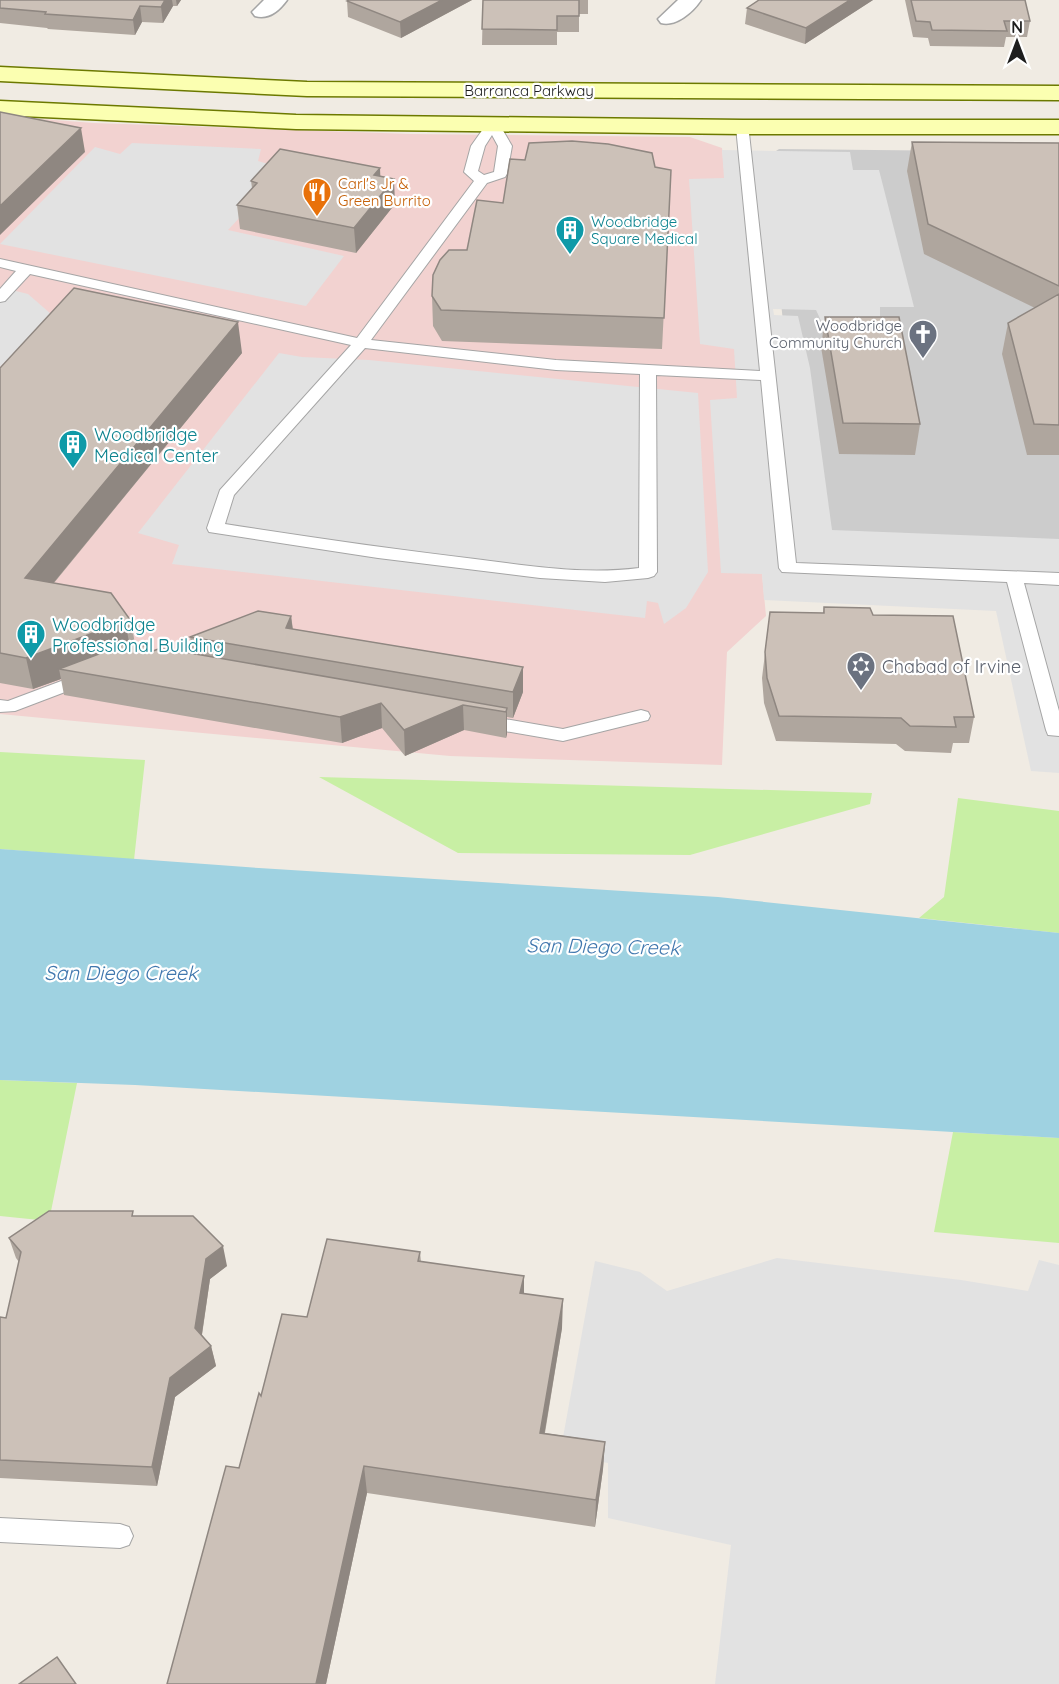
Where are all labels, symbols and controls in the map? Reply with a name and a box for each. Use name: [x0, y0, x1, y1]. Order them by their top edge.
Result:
north arrow: [987, 12, 1047, 72]
text: N: [1011, 17, 1023, 37]
street label: Barranca Parkway: [464, 81, 594, 100]
place label: Carl's Jr & Green Burrito: [338, 174, 431, 210]
restaurant icon: Carl's Jr & Green Burrito: [301, 176, 333, 218]
place label: Woodbridge Square Medical: [591, 212, 698, 248]
building icon: Woodbridge Square Medical: [554, 214, 586, 256]
place label: Woodbridge Community Church: [769, 316, 902, 352]
church icon: Woodbridge Community Church: [907, 318, 939, 360]
place label: Woodbridge Medical Center: [94, 423, 219, 467]
building icon: Woodbridge Medical Center: [57, 428, 89, 470]
place label: Woodbridge Professional Building: [52, 613, 224, 657]
building icon: Woodbridge Professional Building: [15, 618, 47, 660]
synagogue icon: Chabad of Irvine: [845, 650, 877, 692]
place label: Chabad of Irvine: [882, 655, 1021, 678]
water label: San Diego Creek: [526, 932, 682, 960]
water label: San Diego Creek: [44, 960, 200, 985]

